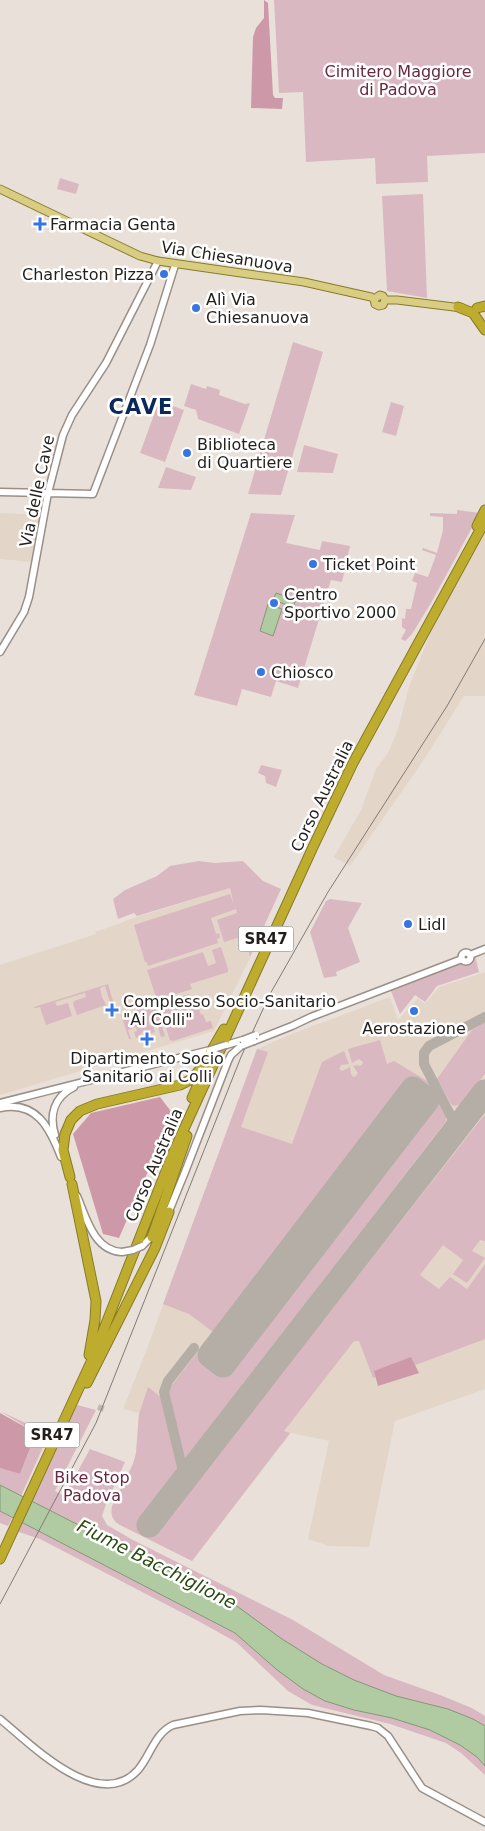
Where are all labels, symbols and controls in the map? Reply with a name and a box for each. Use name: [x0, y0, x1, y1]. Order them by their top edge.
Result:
park label: Cimitero Maggiore di Padova: [324, 62, 472, 99]
place label: Farmacia Genta: [50, 215, 176, 234]
marker: Farmacia Genta: [34, 218, 46, 230]
street label: Via Chiesanuova: [160, 237, 294, 277]
place label: Charleston Pizza: [22, 265, 154, 284]
marker: Charleston Pizza: [158, 268, 170, 280]
place label: Alì Via Chiesanuova: [206, 290, 309, 327]
marker: Alì Via Chiesanuova: [190, 302, 202, 314]
district label: CAVE: [109, 395, 173, 419]
street label: Via delle Cave: [16, 433, 58, 549]
place label: Biblioteca di Quartiere: [197, 435, 292, 472]
marker: Biblioteca di Quartiere: [181, 447, 193, 459]
place label: Ticket Point: [322, 555, 415, 574]
marker: Ticket Point: [307, 558, 319, 570]
place label: Centro Sportivo 2000: [284, 585, 396, 622]
marker: Centro Sportivo 2000: [268, 597, 280, 609]
place label: Chiosco: [271, 663, 333, 682]
marker: Chiosco: [255, 666, 267, 678]
street label: Corso Australia: [287, 737, 357, 855]
place label: Lidl: [418, 915, 446, 934]
marker: Lidl: [402, 918, 414, 930]
road number: SR47: [238, 926, 294, 952]
place label: Complesso Socio-Sanitario "Ai Colli": [123, 992, 336, 1029]
marker: Complesso Socio-Sanitario "Ai Colli": [105, 1003, 119, 1017]
marker: Aerostazione: [408, 1005, 420, 1017]
place label: Aerostazione: [362, 1019, 466, 1038]
marker: Dipartimento Socio Sanitario ai Colli: [140, 1032, 154, 1046]
place label: Dipartimento Socio Sanitario ai Colli: [70, 1049, 224, 1086]
street label: Corso Australia: [122, 1105, 186, 1225]
road number: SR47: [24, 1422, 80, 1448]
park label: Bike Stop Padova: [54, 1468, 130, 1505]
water label: Fiume Bacchiglione: [74, 1515, 240, 1613]

